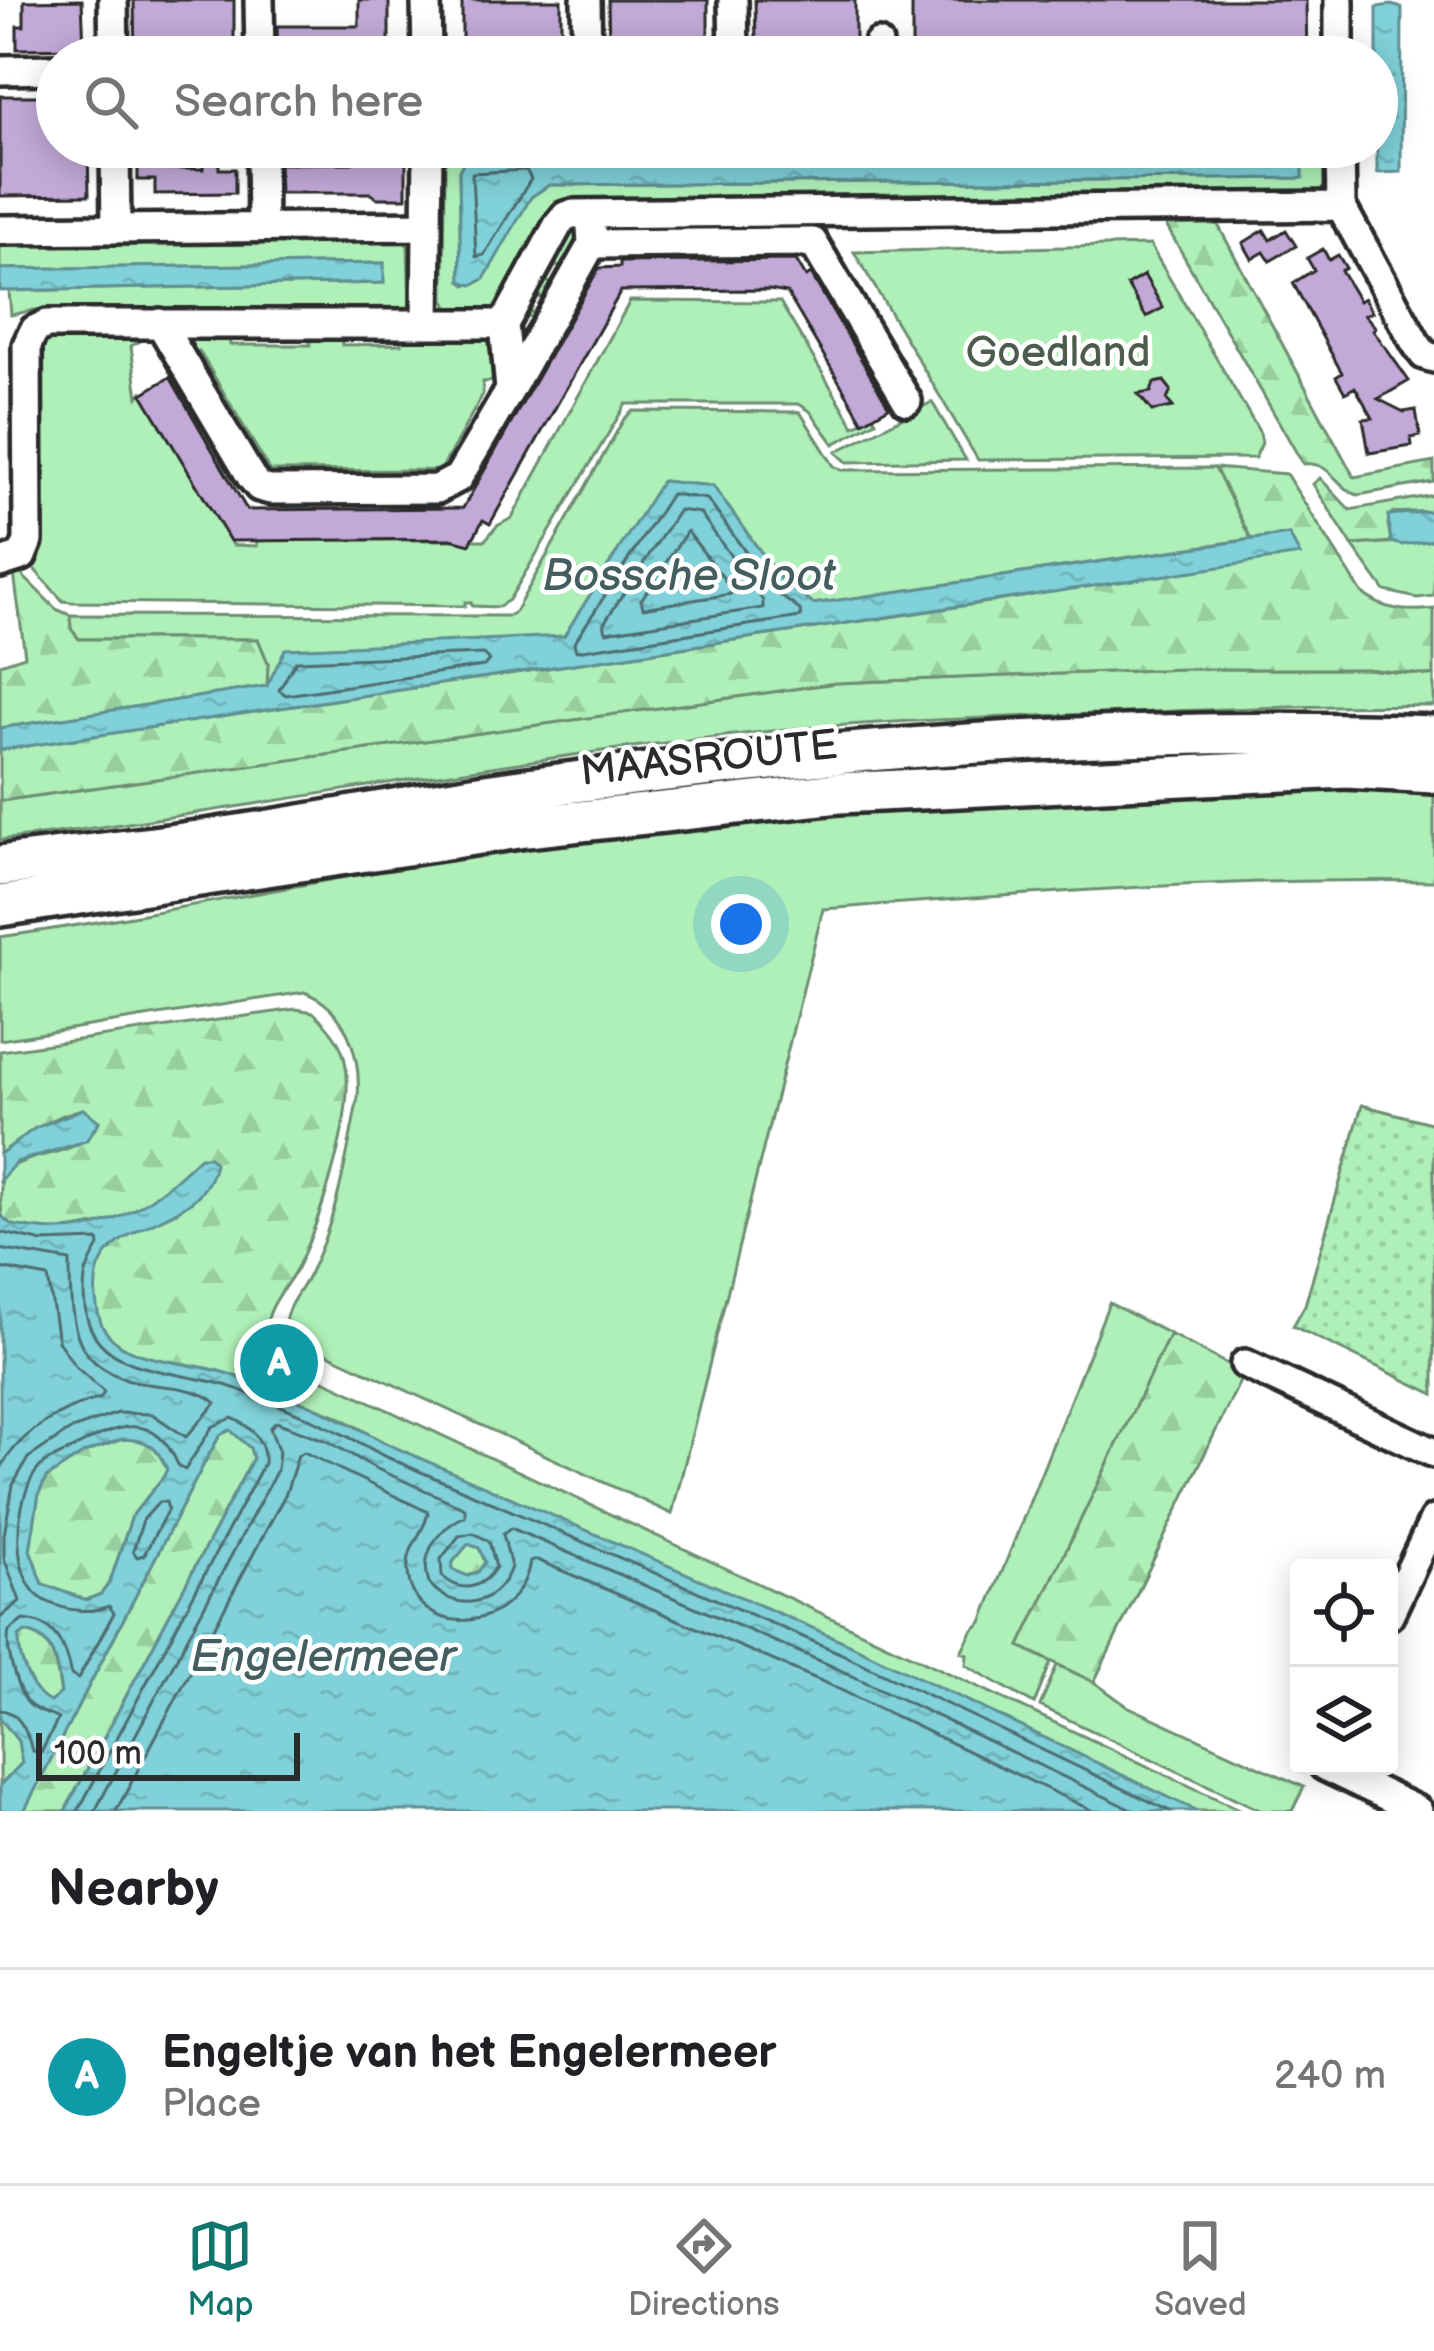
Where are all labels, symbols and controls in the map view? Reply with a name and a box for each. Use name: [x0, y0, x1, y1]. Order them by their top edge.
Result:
search box: [36, 36, 1398, 168]
icon: search: [78, 69, 144, 135]
text: Search here: [174, 75, 423, 130]
park label: Goedland: [966, 328, 1150, 379]
water label: Bossche Sloot: [542, 549, 837, 604]
street label: MAASROUTE: [578, 720, 840, 798]
your location: [711, 894, 771, 954]
pin: A: [240, 1318, 318, 1408]
map controls: [1290, 1559, 1398, 1775]
button: locate: [1290, 1559, 1398, 1667]
water label: Engelermeer: [190, 1630, 458, 1685]
button: layers: [1290, 1667, 1398, 1775]
scale bar: [36, 1727, 300, 1780]
text: 100 m: [54, 1734, 142, 1774]
text: Nearby: [48, 1859, 219, 1920]
text: Engeltje van het Engelermeer: [162, 2026, 777, 2081]
text: A: [75, 2053, 99, 2100]
text: 240 m: [1274, 2053, 1386, 2100]
text: Place: [162, 2081, 261, 2128]
tab: Map: [187, 2213, 254, 2325]
tab: Directions: [628, 2213, 780, 2325]
tab: Saved: [1154, 2213, 1247, 2325]

